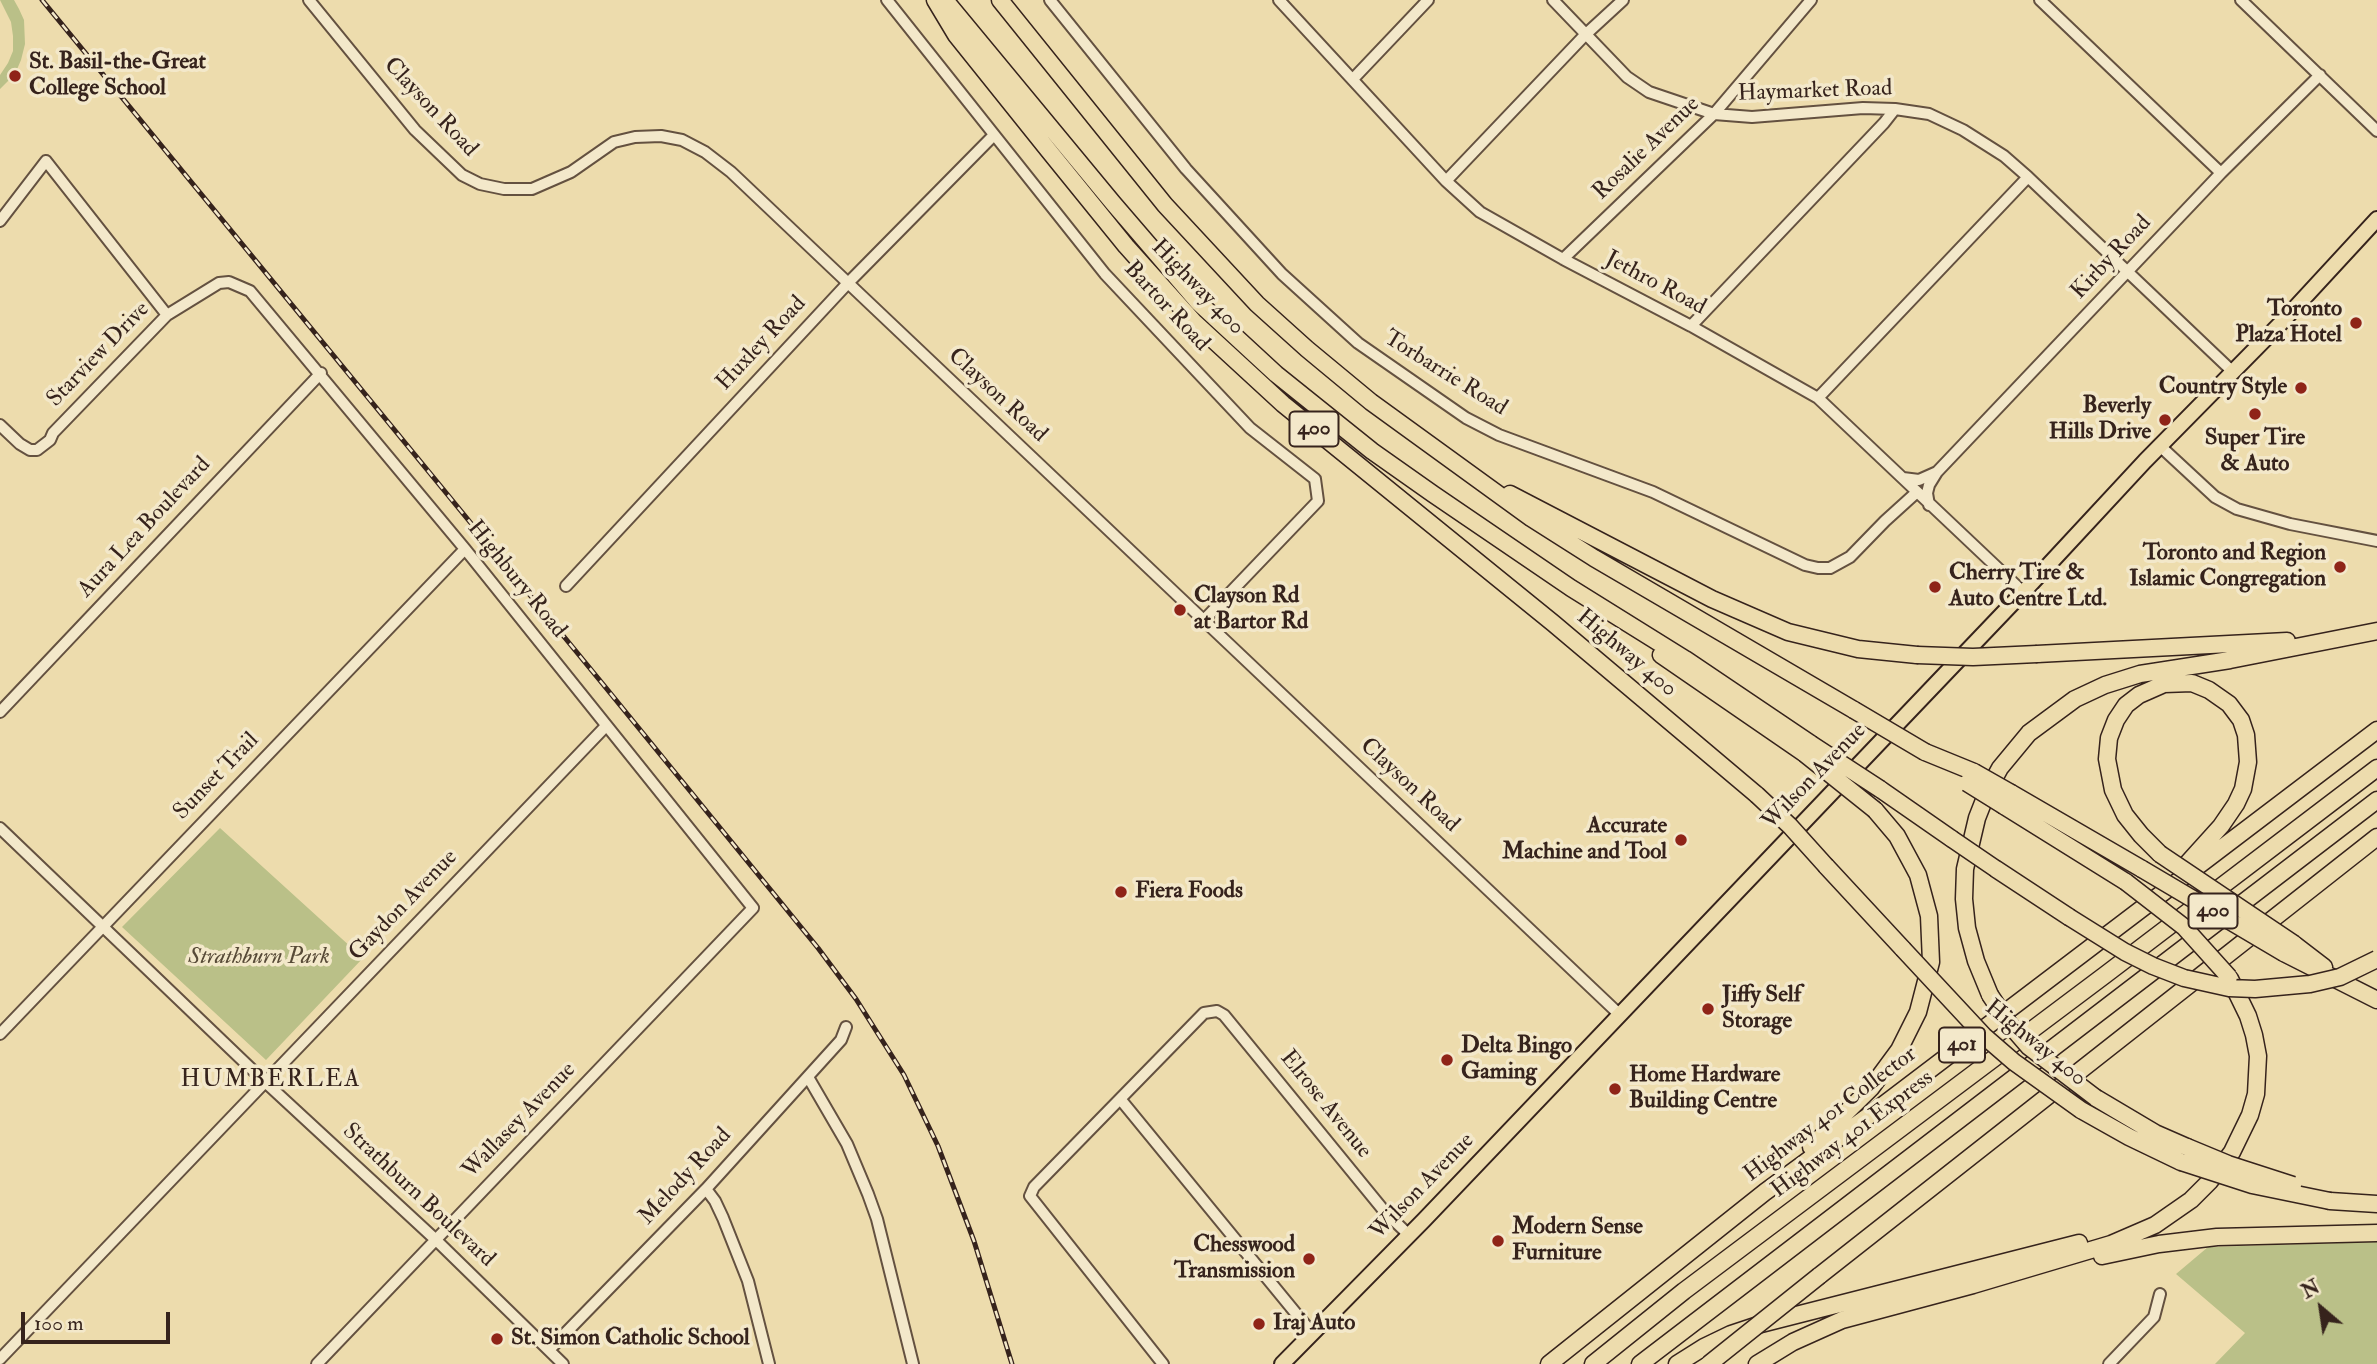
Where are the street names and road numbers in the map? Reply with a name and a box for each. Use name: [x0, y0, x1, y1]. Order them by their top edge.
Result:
street label: Clayson Road: [377, 53, 483, 163]
street label: Haymarket Road: [1737, 76, 1893, 108]
street label: Rosalie Avenue: [1588, 91, 1706, 207]
street label: Kirby Road: [2066, 210, 2158, 306]
street label: Highway 400: [1145, 234, 1249, 342]
street label: Jethro Road: [1600, 246, 1710, 322]
street label: Bartor Road: [1117, 256, 1215, 358]
street label: Huxley Road: [711, 291, 813, 397]
street label: Starview Drive: [42, 297, 156, 413]
street label: Torbarrie Road: [1378, 325, 1512, 423]
street label: Clayson Road: [942, 343, 1052, 449]
road number: 400: [1290, 412, 1338, 446]
street label: Aura Lea Boulevard: [73, 452, 217, 604]
street label: Highbury Road: [460, 516, 572, 644]
street label: Highway 400: [1570, 604, 1682, 704]
street label: Wilson Avenue: [1757, 718, 1873, 836]
street label: Sunset Trail: [169, 728, 265, 826]
street label: Clayson Road: [1354, 733, 1464, 839]
street label: Gaydon Avenue: [344, 845, 464, 967]
road number: 400: [2188, 894, 2238, 928]
street label: Highway 400: [1979, 995, 2091, 1093]
road number: 401: [1939, 1028, 1985, 1062]
street label: Highway 401 Collector: [1739, 1041, 1923, 1189]
street label: Elrose Avenue: [1273, 1045, 1377, 1165]
street label: Wallasey Avenue: [458, 1057, 582, 1185]
street label: Highway 401 Express: [1767, 1065, 1939, 1205]
street label: Strathburn Boulevard: [336, 1118, 500, 1274]
street label: Melody Road: [634, 1123, 738, 1231]
street label: Wilson Avenue: [1365, 1128, 1481, 1246]

